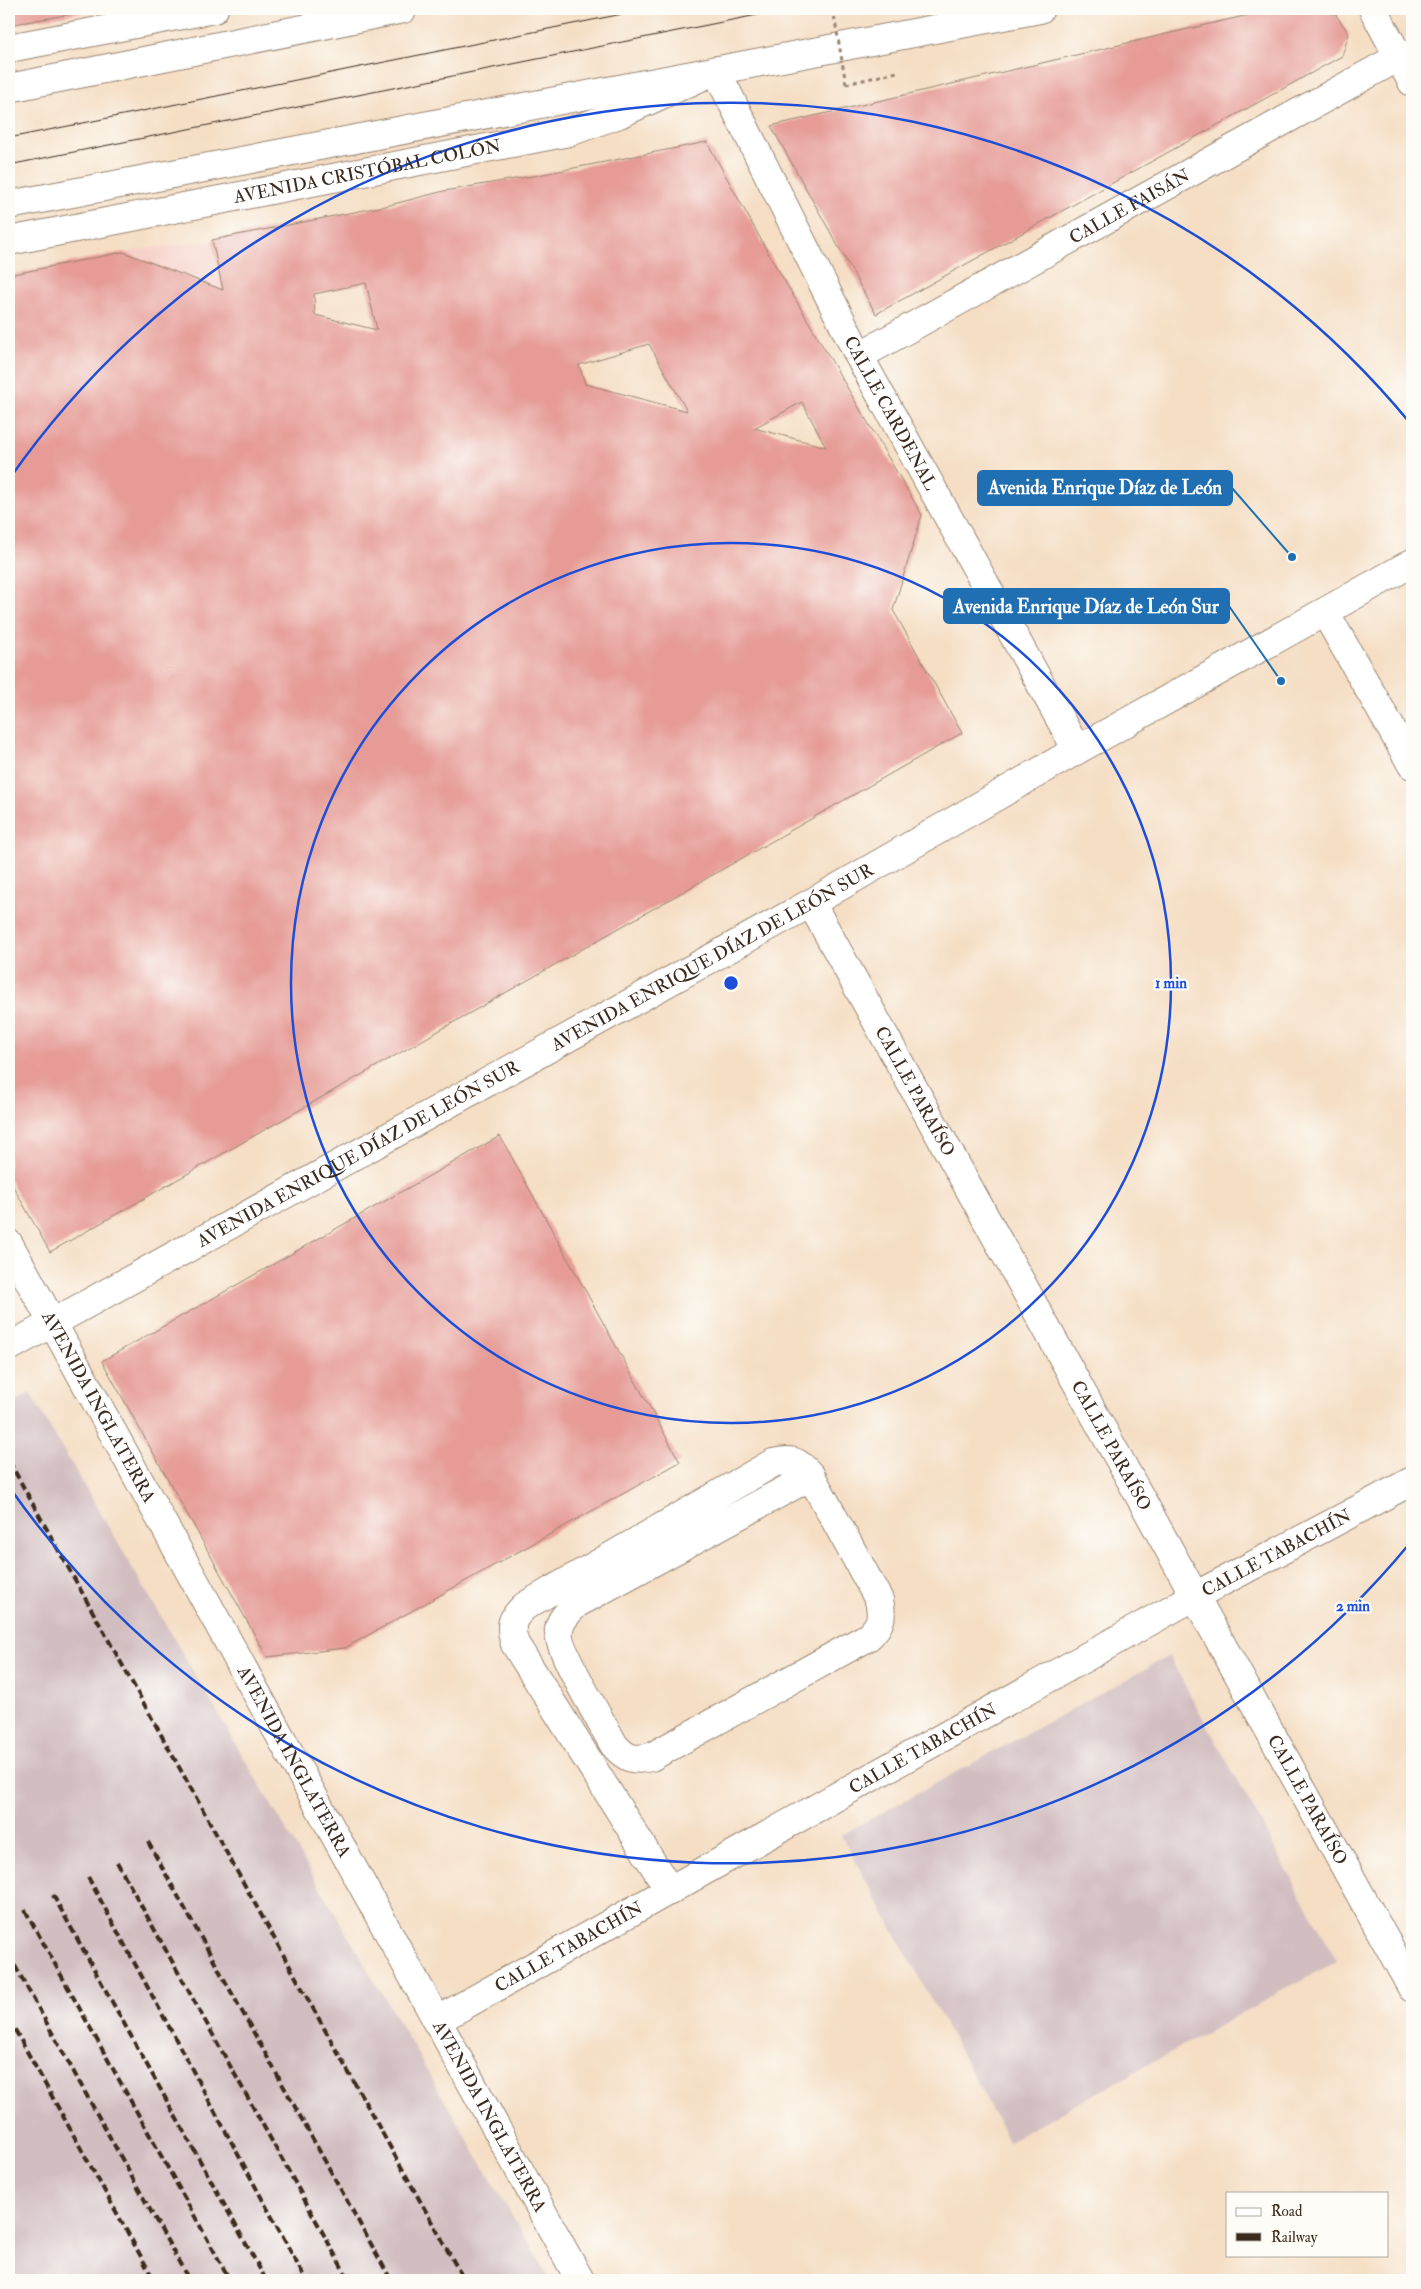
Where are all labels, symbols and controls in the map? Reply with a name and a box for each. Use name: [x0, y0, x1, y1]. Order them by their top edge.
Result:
street label: AVENIDA CRISTÓBAL COLÓN: [231, 135, 503, 209]
street label: CALLE FAISÁN: [1065, 164, 1194, 249]
street label: CALLE CARDENAL: [839, 332, 942, 494]
callout: Avenida Enrique Díaz de León: [978, 471, 1232, 505]
text: Avenida Enrique Díaz de León: [987, 476, 1222, 501]
callout: Avenida Enrique Díaz de León Sur: [944, 589, 1229, 623]
text: Avenida Enrique Díaz de León Sur: [952, 595, 1220, 620]
street label: AVENIDA ENRIQUE DÍAZ DE LEÓN SUR: [546, 858, 879, 1057]
centre of rings: [722, 974, 740, 992]
text: 1 min: [1155, 974, 1187, 993]
street label: CALLE PARAÍSO: [870, 1022, 960, 1160]
street label: AVENIDA ENRIQUE DÍAZ DE LEÓN SUR: [192, 1055, 525, 1253]
street label: AVENIDA INGLATERRA: [36, 1306, 161, 1507]
street label: CALLE PARAÍSO: [1066, 1377, 1156, 1515]
street label: CALLE TABACHÍN: [1198, 1504, 1355, 1602]
text: 2 min: [1336, 1597, 1370, 1616]
street label: AVENIDA INGLATERRA: [231, 1661, 356, 1862]
street label: CALLE TABACHÍN: [845, 1698, 1001, 1799]
street label: CALLE PARAÍSO: [1262, 1731, 1352, 1869]
street label: CALLE TABACHÍN: [491, 1897, 647, 1998]
street label: AVENIDA INGLATERRA: [427, 2016, 552, 2217]
legend: [1226, 2192, 1388, 2256]
text: Road: [1271, 2202, 1303, 2221]
text: Railway: [1271, 2228, 1318, 2247]

